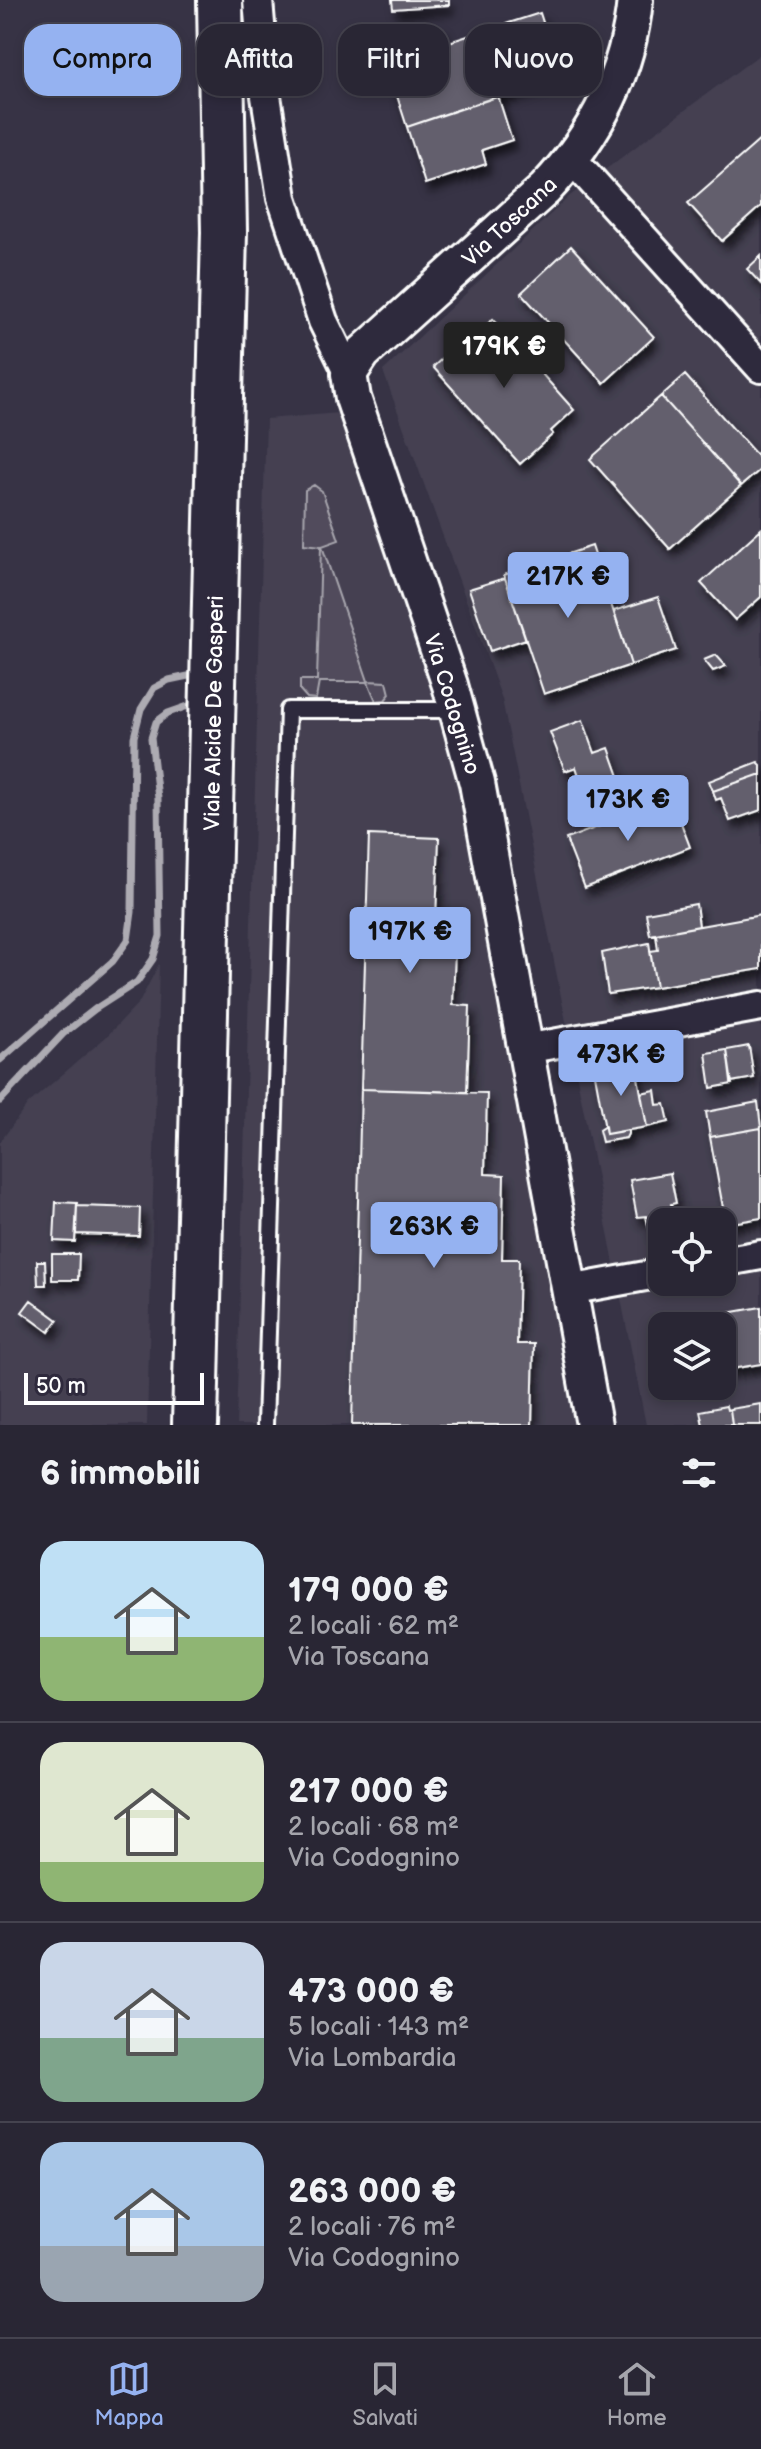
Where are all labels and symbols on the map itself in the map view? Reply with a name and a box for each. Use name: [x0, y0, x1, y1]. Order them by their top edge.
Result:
street label: Via Toscana: [457, 171, 563, 273]
pin: 179K €: [439, 322, 569, 390]
pin: 217K €: [503, 552, 633, 620]
street label: Viale Alcide De Gasperi: [199, 595, 230, 831]
street label: Via Codognino: [417, 631, 486, 778]
pin: 173K €: [563, 775, 693, 843]
pin: 197K €: [345, 907, 475, 975]
pin: 473K €: [556, 1030, 686, 1098]
pin: 263K €: [369, 1202, 499, 1270]
scale bar: [24, 1369, 204, 1405]

